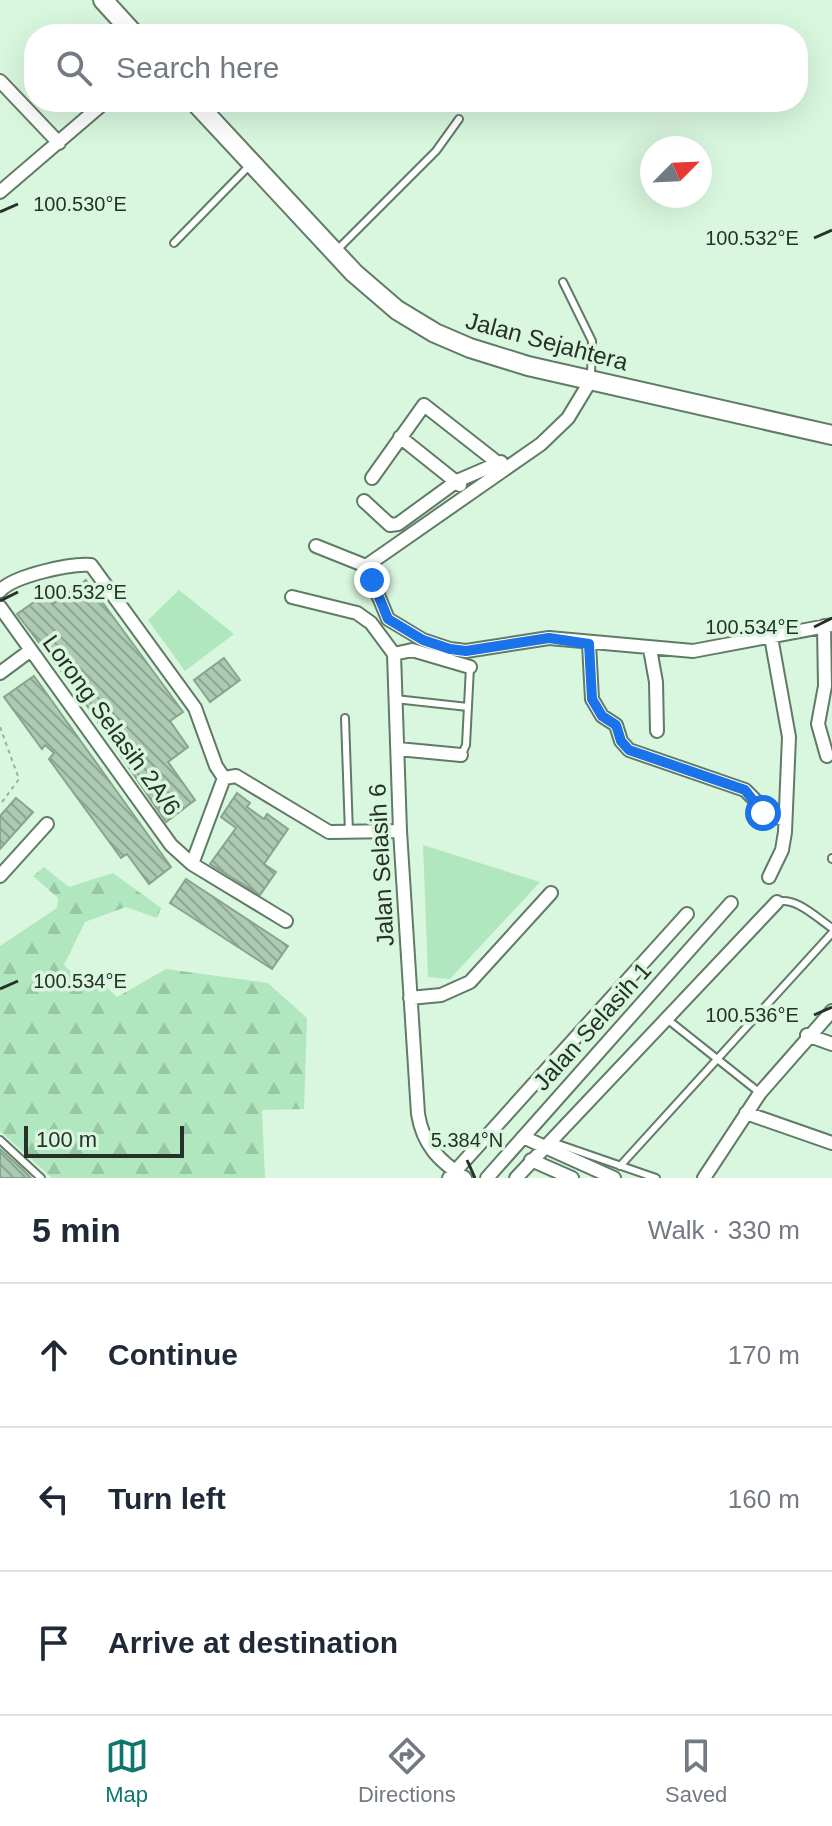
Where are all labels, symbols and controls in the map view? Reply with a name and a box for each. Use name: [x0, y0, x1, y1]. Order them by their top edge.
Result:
search box: [24, 24, 808, 112]
icon: search: [52, 46, 96, 90]
text: Search here: [116, 51, 279, 84]
north arrow: [640, 136, 712, 208]
text: 100.530°E: [33, 193, 127, 215]
text: 100.532°E: [705, 227, 799, 249]
street label: Jalan Sejahtera: [463, 306, 632, 376]
route end: [354, 562, 390, 598]
text: 100.532°E: [33, 581, 127, 603]
text: 100.534°E: [705, 616, 799, 638]
street label: Lorong Selasih 2A/6: [38, 630, 186, 820]
street label: Jalan Selasih 6: [363, 783, 399, 947]
route start: [745, 795, 781, 831]
street label: Jalan Selasih 1: [528, 956, 656, 1096]
text: 100.534°E: [33, 970, 127, 992]
text: 100.536°E: [705, 1004, 799, 1026]
scale bar: [24, 1122, 184, 1158]
text: 100 m: [36, 1127, 97, 1152]
text: 5.384°N: [431, 1129, 503, 1151]
text: 5 min: [32, 1211, 121, 1249]
text: Walk · 330 m: [648, 1215, 800, 1245]
icon: ahead: [32, 1333, 76, 1377]
text: Continue: [108, 1338, 238, 1371]
text: 170 m: [728, 1340, 800, 1370]
icon: left: [32, 1477, 76, 1521]
text: Turn left: [108, 1482, 226, 1515]
text: 160 m: [728, 1484, 800, 1514]
icon: arrive: [32, 1621, 76, 1665]
text: Arrive at destination: [108, 1626, 398, 1659]
tab: Map: [105, 1734, 149, 1808]
tab: Directions: [358, 1734, 456, 1808]
tab: Saved: [665, 1734, 727, 1808]

